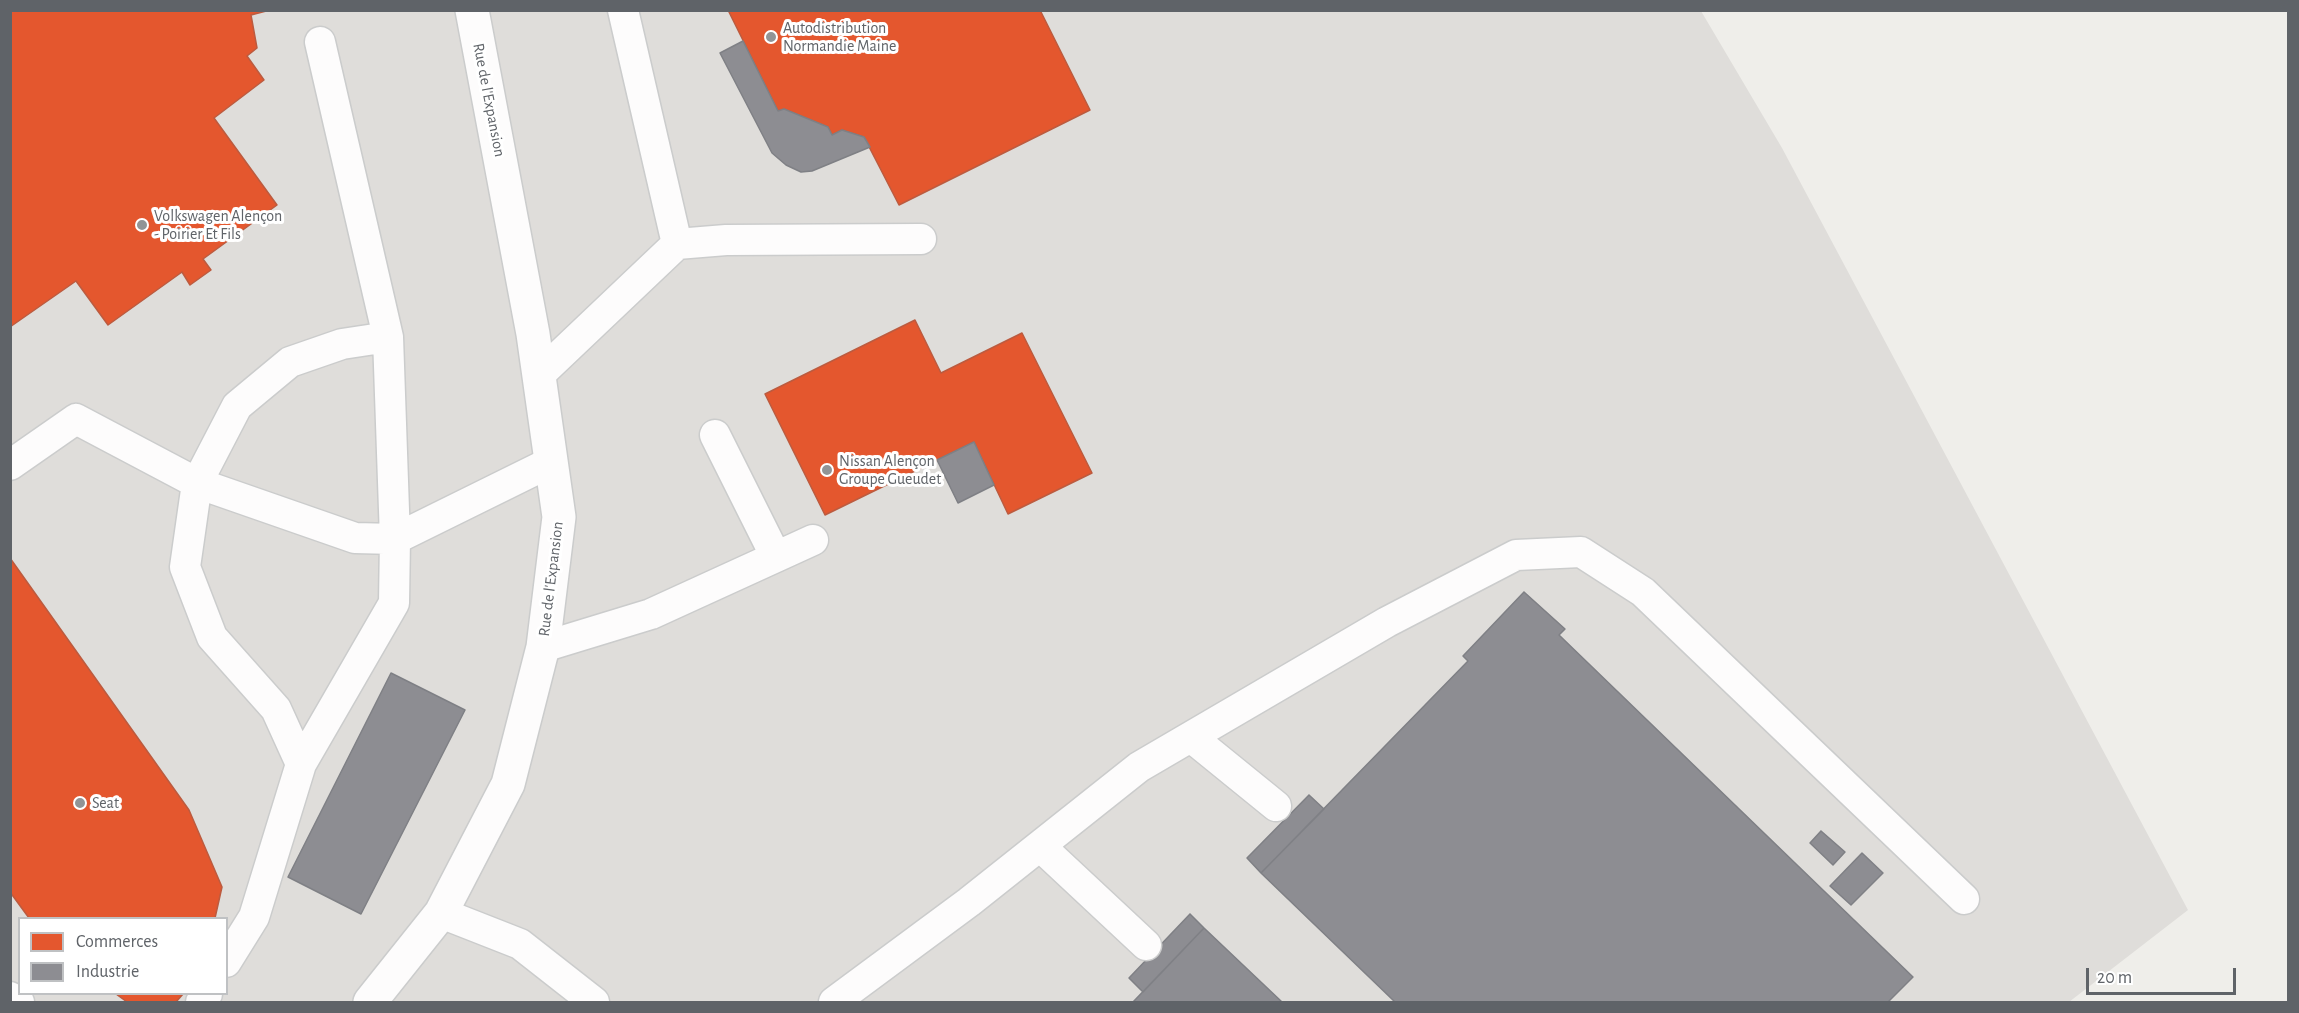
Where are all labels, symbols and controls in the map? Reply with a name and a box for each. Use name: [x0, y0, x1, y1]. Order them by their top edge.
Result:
place label: Autodistribution Normandie Maine: [783, 18, 896, 56]
marker: Autodistribution Normandie Maine: [764, 30, 778, 44]
street label: Rue de l'Expansion: [469, 41, 509, 159]
place label: Volkswagen Alençon - Poirier Et Fils: [154, 206, 282, 244]
marker: Volkswagen Alençon - Poirier Et Fils: [135, 218, 149, 232]
place label: Nissan Alençon Groupe Gueudet: [839, 451, 941, 489]
marker: Nissan Alençon Groupe Gueudet: [820, 463, 834, 477]
street label: Rue de l'Expansion: [534, 520, 568, 638]
place label: Seat: [92, 793, 119, 813]
marker: Seat: [73, 796, 87, 810]
legend: [18, 917, 228, 995]
text: Commerces: [76, 933, 158, 951]
scale bar: [2089, 956, 2239, 994]
text: Industrie: [76, 963, 139, 981]
text: 20 m: [2097, 969, 2132, 987]

